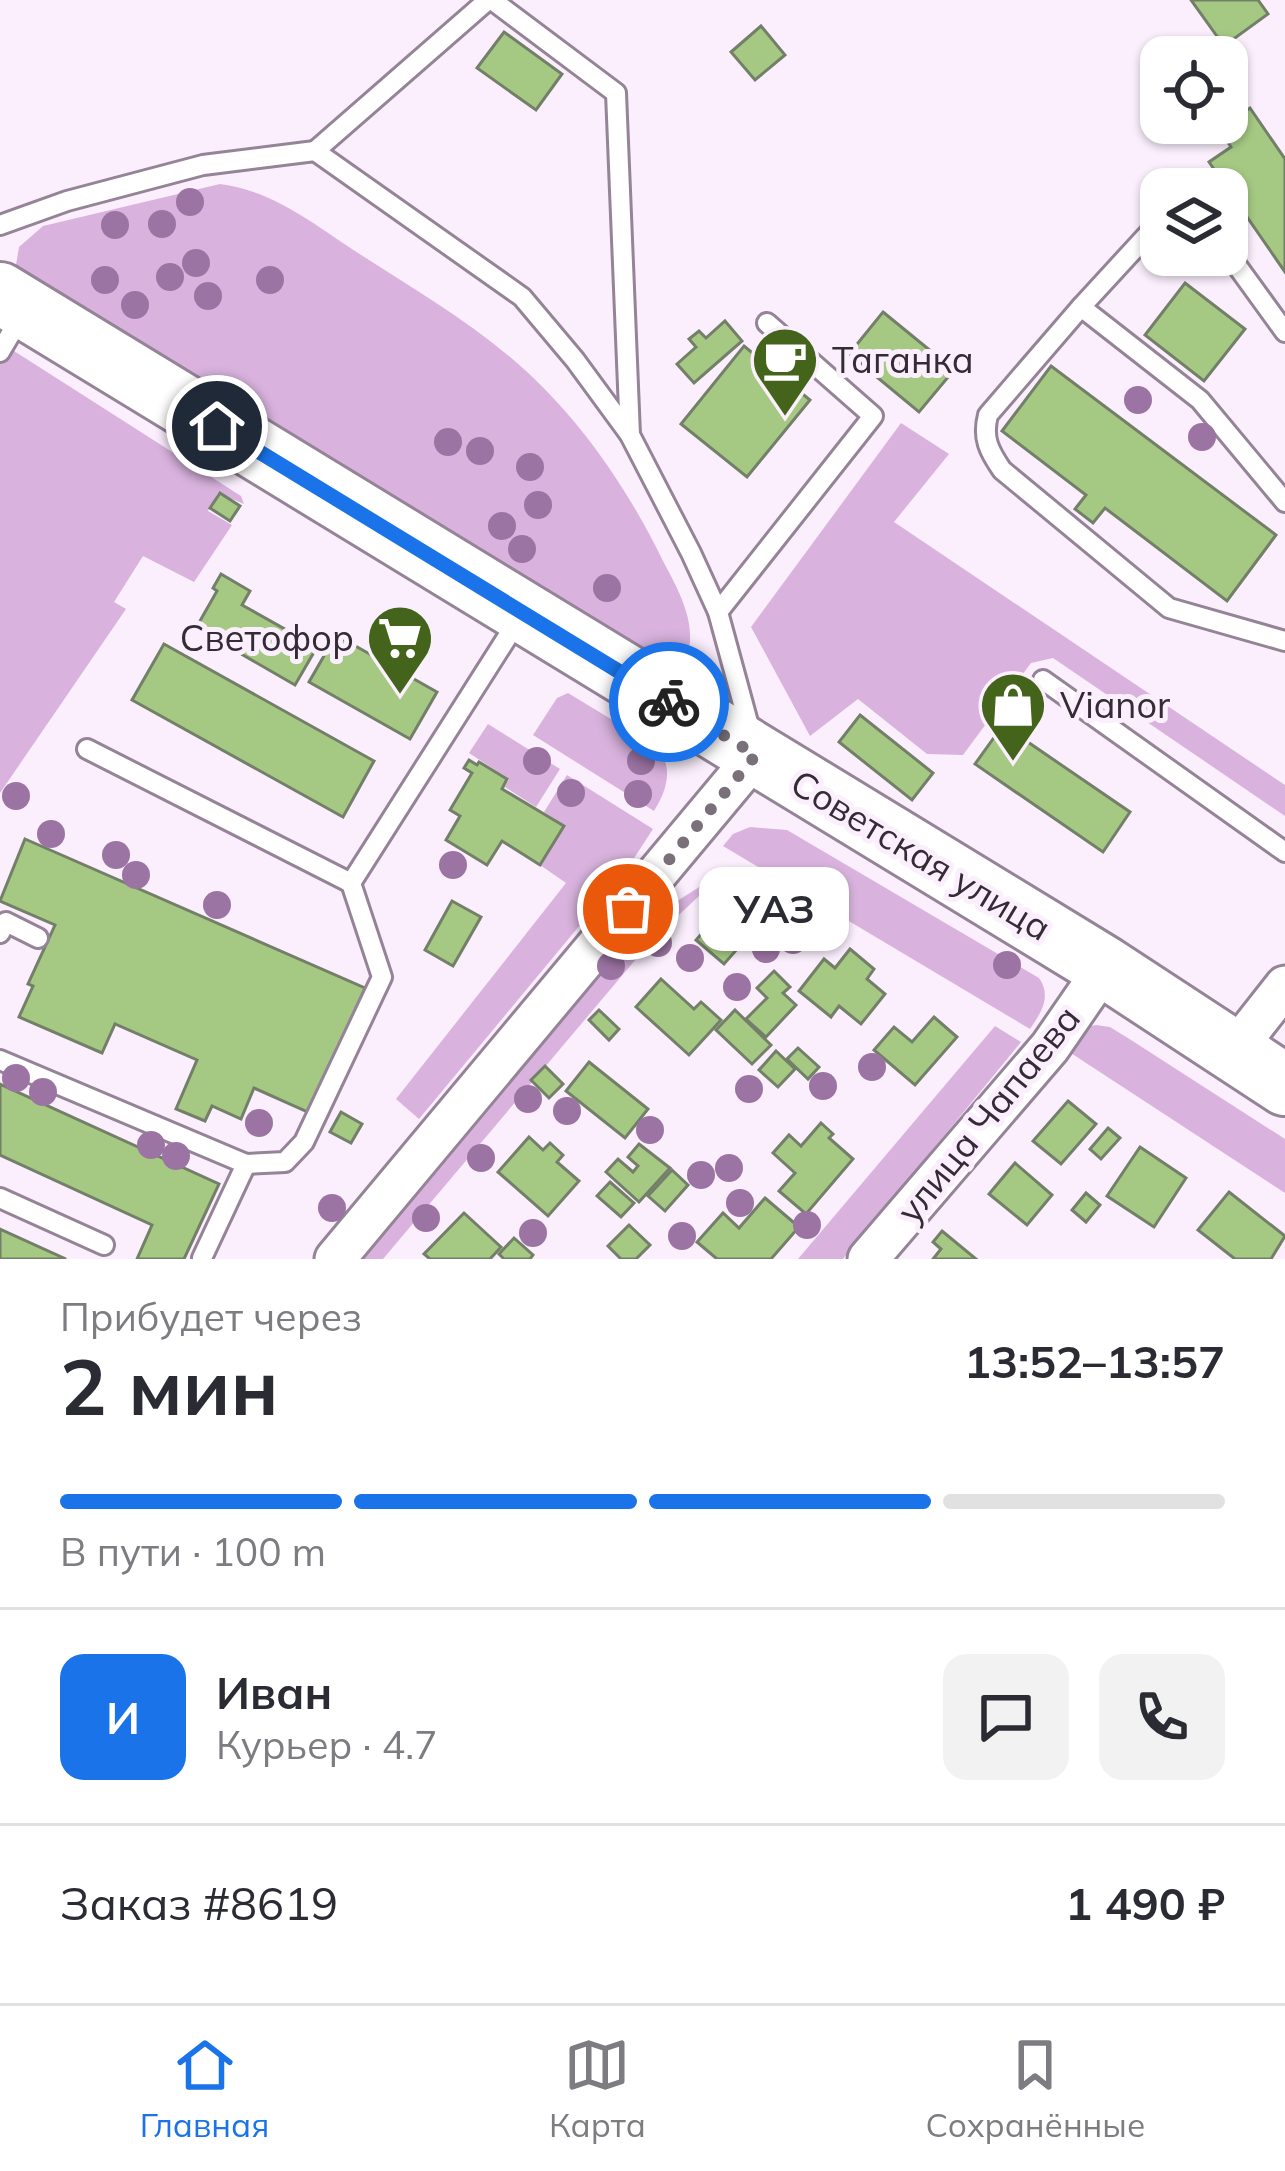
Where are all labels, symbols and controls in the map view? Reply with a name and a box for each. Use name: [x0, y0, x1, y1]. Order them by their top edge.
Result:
map controls: [1140, 36, 1248, 276]
button: locate: [1140, 36, 1248, 144]
button: layers: [1140, 168, 1248, 276]
cafe icon: Таганка: [750, 325, 820, 419]
place label: Таганка: [832, 337, 974, 382]
pin: [166, 375, 268, 477]
icon: home: [184, 393, 250, 459]
supermarket icon: Светофор: [365, 603, 435, 697]
place label: Светофор: [180, 615, 354, 660]
courier: [609, 642, 729, 762]
icon: bike: [636, 669, 702, 735]
shop icon: Vianor: [978, 670, 1048, 764]
place label: Vianor: [1060, 682, 1170, 727]
street label: Советская улица: [783, 759, 1059, 950]
pin: [577, 858, 679, 960]
callout: УАЗ: [700, 867, 850, 951]
icon: bag: [595, 876, 661, 942]
text: УАЗ: [734, 884, 814, 933]
street label: улица Чапаева: [886, 996, 1089, 1231]
text: Прибудет через: [60, 1292, 362, 1341]
text: 13:52–13:57: [964, 1333, 1225, 1389]
text: 2 мин: [60, 1337, 279, 1435]
text: В пути · 100 m: [60, 1527, 326, 1576]
button: chat: [943, 1654, 1069, 1780]
button: phone: [1099, 1654, 1225, 1780]
text: Иван: [216, 1664, 332, 1720]
text: И: [106, 1689, 140, 1745]
text: Курьер · 4.7: [216, 1720, 437, 1769]
text: Заказ #8619: [60, 1875, 338, 1931]
text: 1 490 ₽: [1065, 1875, 1225, 1931]
tab: Главная: [140, 2032, 269, 2145]
tab: Карта: [549, 2032, 646, 2145]
tab: Сохранённые: [926, 2032, 1145, 2145]

